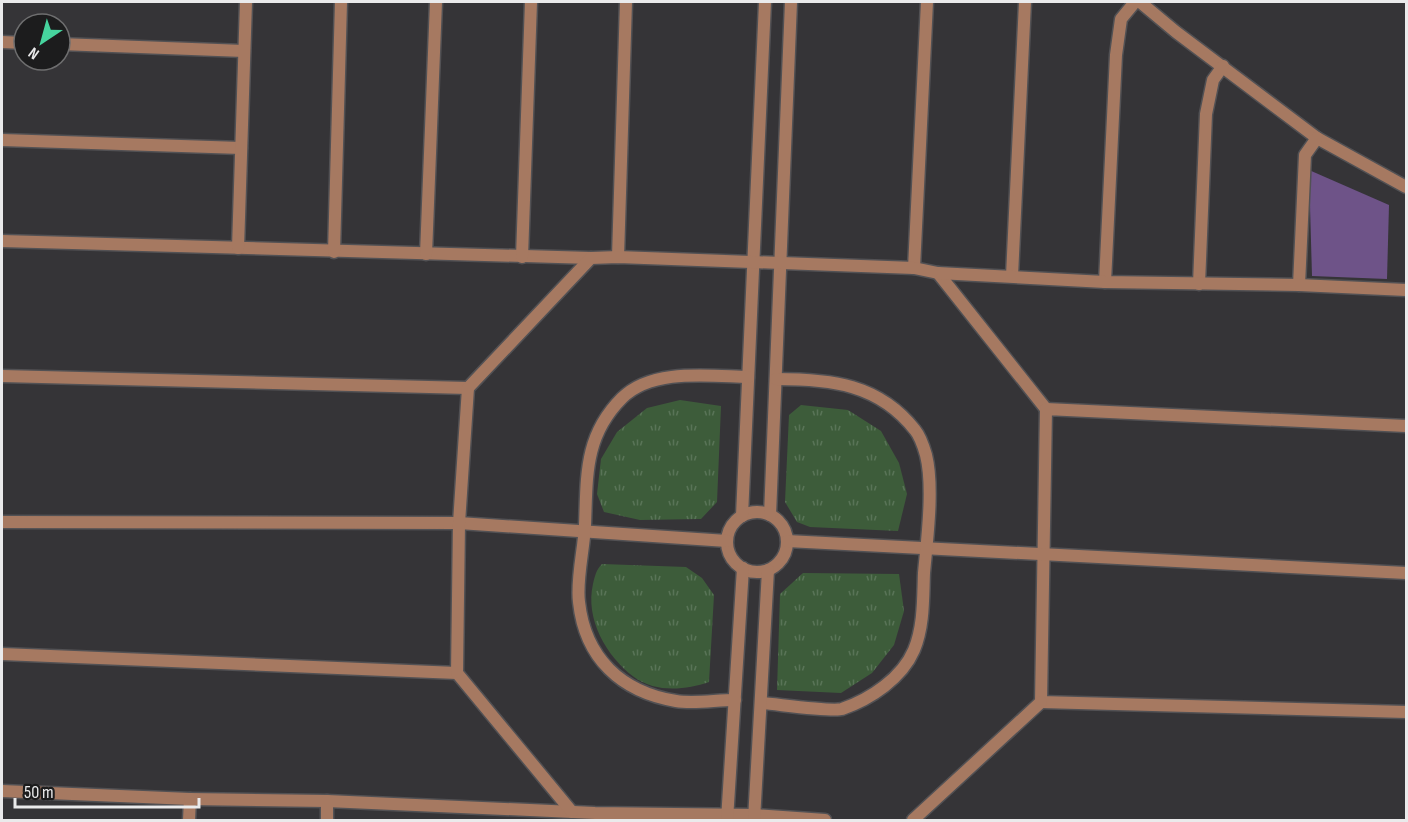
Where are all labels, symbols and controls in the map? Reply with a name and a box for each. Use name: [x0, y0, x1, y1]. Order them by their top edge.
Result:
north arrow: [12, 12, 72, 72]
text: N: [25, 43, 43, 63]
scale bar: [15, 771, 200, 809]
text: 50 m: [24, 782, 54, 803]

